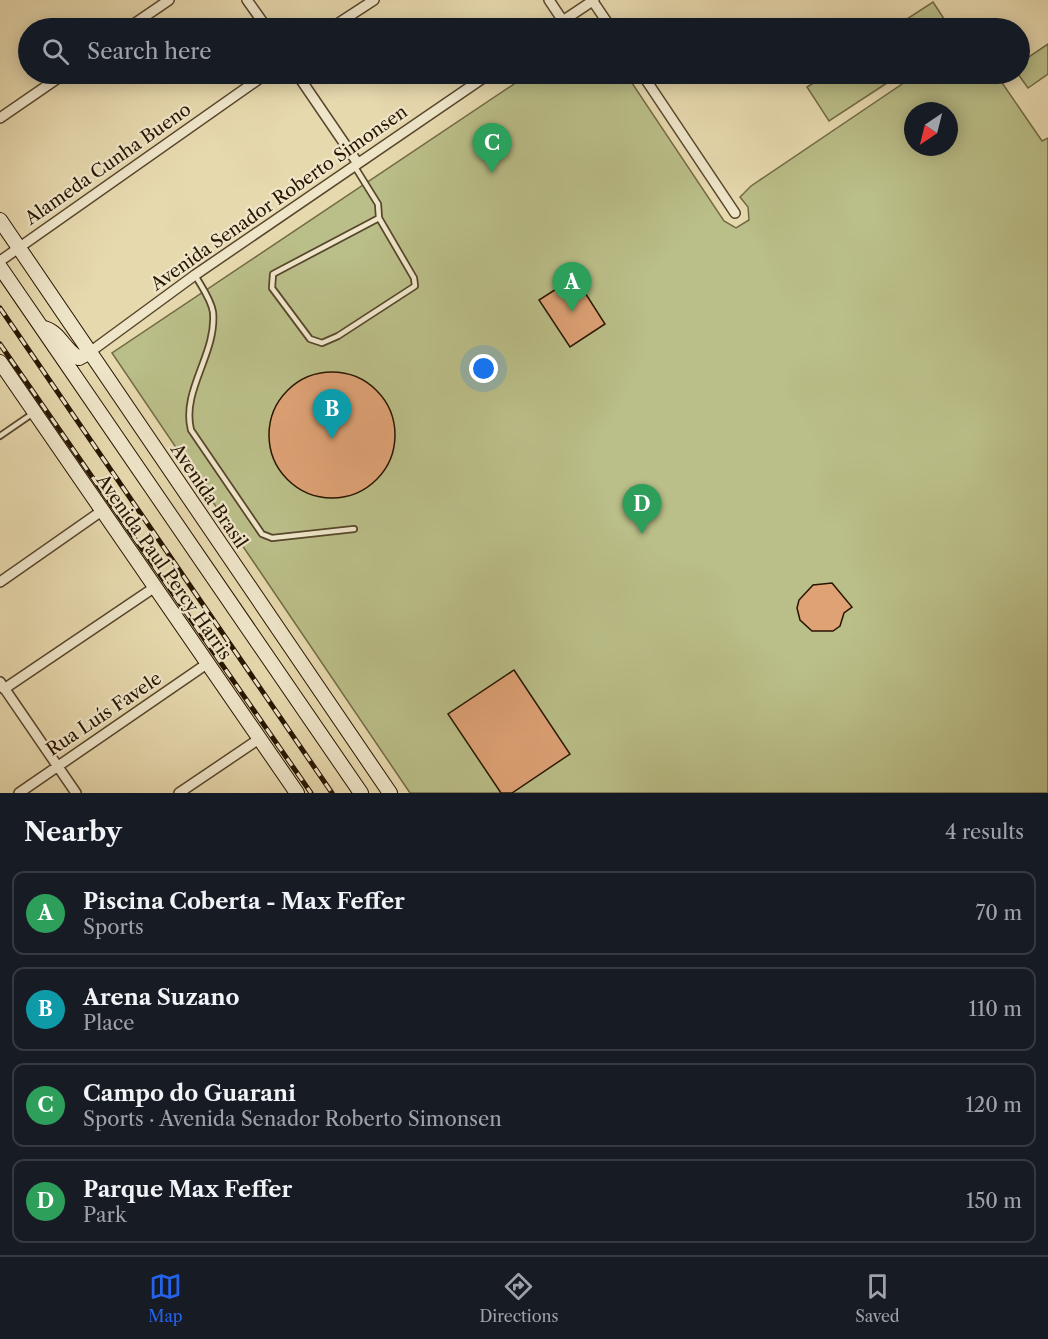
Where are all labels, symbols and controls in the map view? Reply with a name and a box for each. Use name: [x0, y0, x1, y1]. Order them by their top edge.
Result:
search box: [18, 18, 1030, 84]
icon: search: [39, 35, 72, 68]
text: Search here: [87, 38, 212, 65]
street label: Alameda Cunha Bueno: [20, 98, 195, 230]
street label: Avenida Senador Roberto Simonsen: [146, 101, 412, 296]
north arrow: [904, 102, 958, 156]
pin: C: [472, 124, 512, 173]
pin: A: [552, 262, 592, 312]
your location: [469, 354, 498, 383]
pin: B: [312, 390, 352, 439]
street label: Avenida Brasil: [165, 439, 252, 553]
street label: Avenida Paul Percy Harris: [91, 469, 236, 664]
pin: D: [622, 484, 662, 534]
street label: Rua Luís Favele: [42, 667, 166, 761]
text: Nearby: [24, 816, 122, 848]
text: 4 results: [945, 820, 1024, 844]
text: Piscina Coberta - Max Feffer: [83, 888, 405, 915]
text: A: [38, 901, 53, 925]
text: 70 m: [976, 901, 1022, 925]
text: Sports: [83, 915, 144, 939]
text: Arena Suzano: [83, 984, 240, 1011]
text: B: [38, 997, 53, 1021]
text: 110 m: [969, 997, 1022, 1021]
text: Place: [83, 1011, 134, 1035]
text: Campo do Guarani: [83, 1080, 296, 1107]
text: C: [37, 1093, 54, 1117]
text: 120 m: [965, 1093, 1022, 1117]
text: Sports · Avenida Senador Roberto Simonsen: [83, 1107, 502, 1131]
text: Parque Max Feffer: [83, 1176, 292, 1203]
text: D: [37, 1189, 54, 1213]
text: 150 m: [966, 1189, 1022, 1213]
text: Park: [83, 1203, 126, 1227]
tab: Map: [148, 1270, 183, 1326]
tab: Directions: [479, 1270, 558, 1326]
tab: Saved: [855, 1270, 900, 1326]

